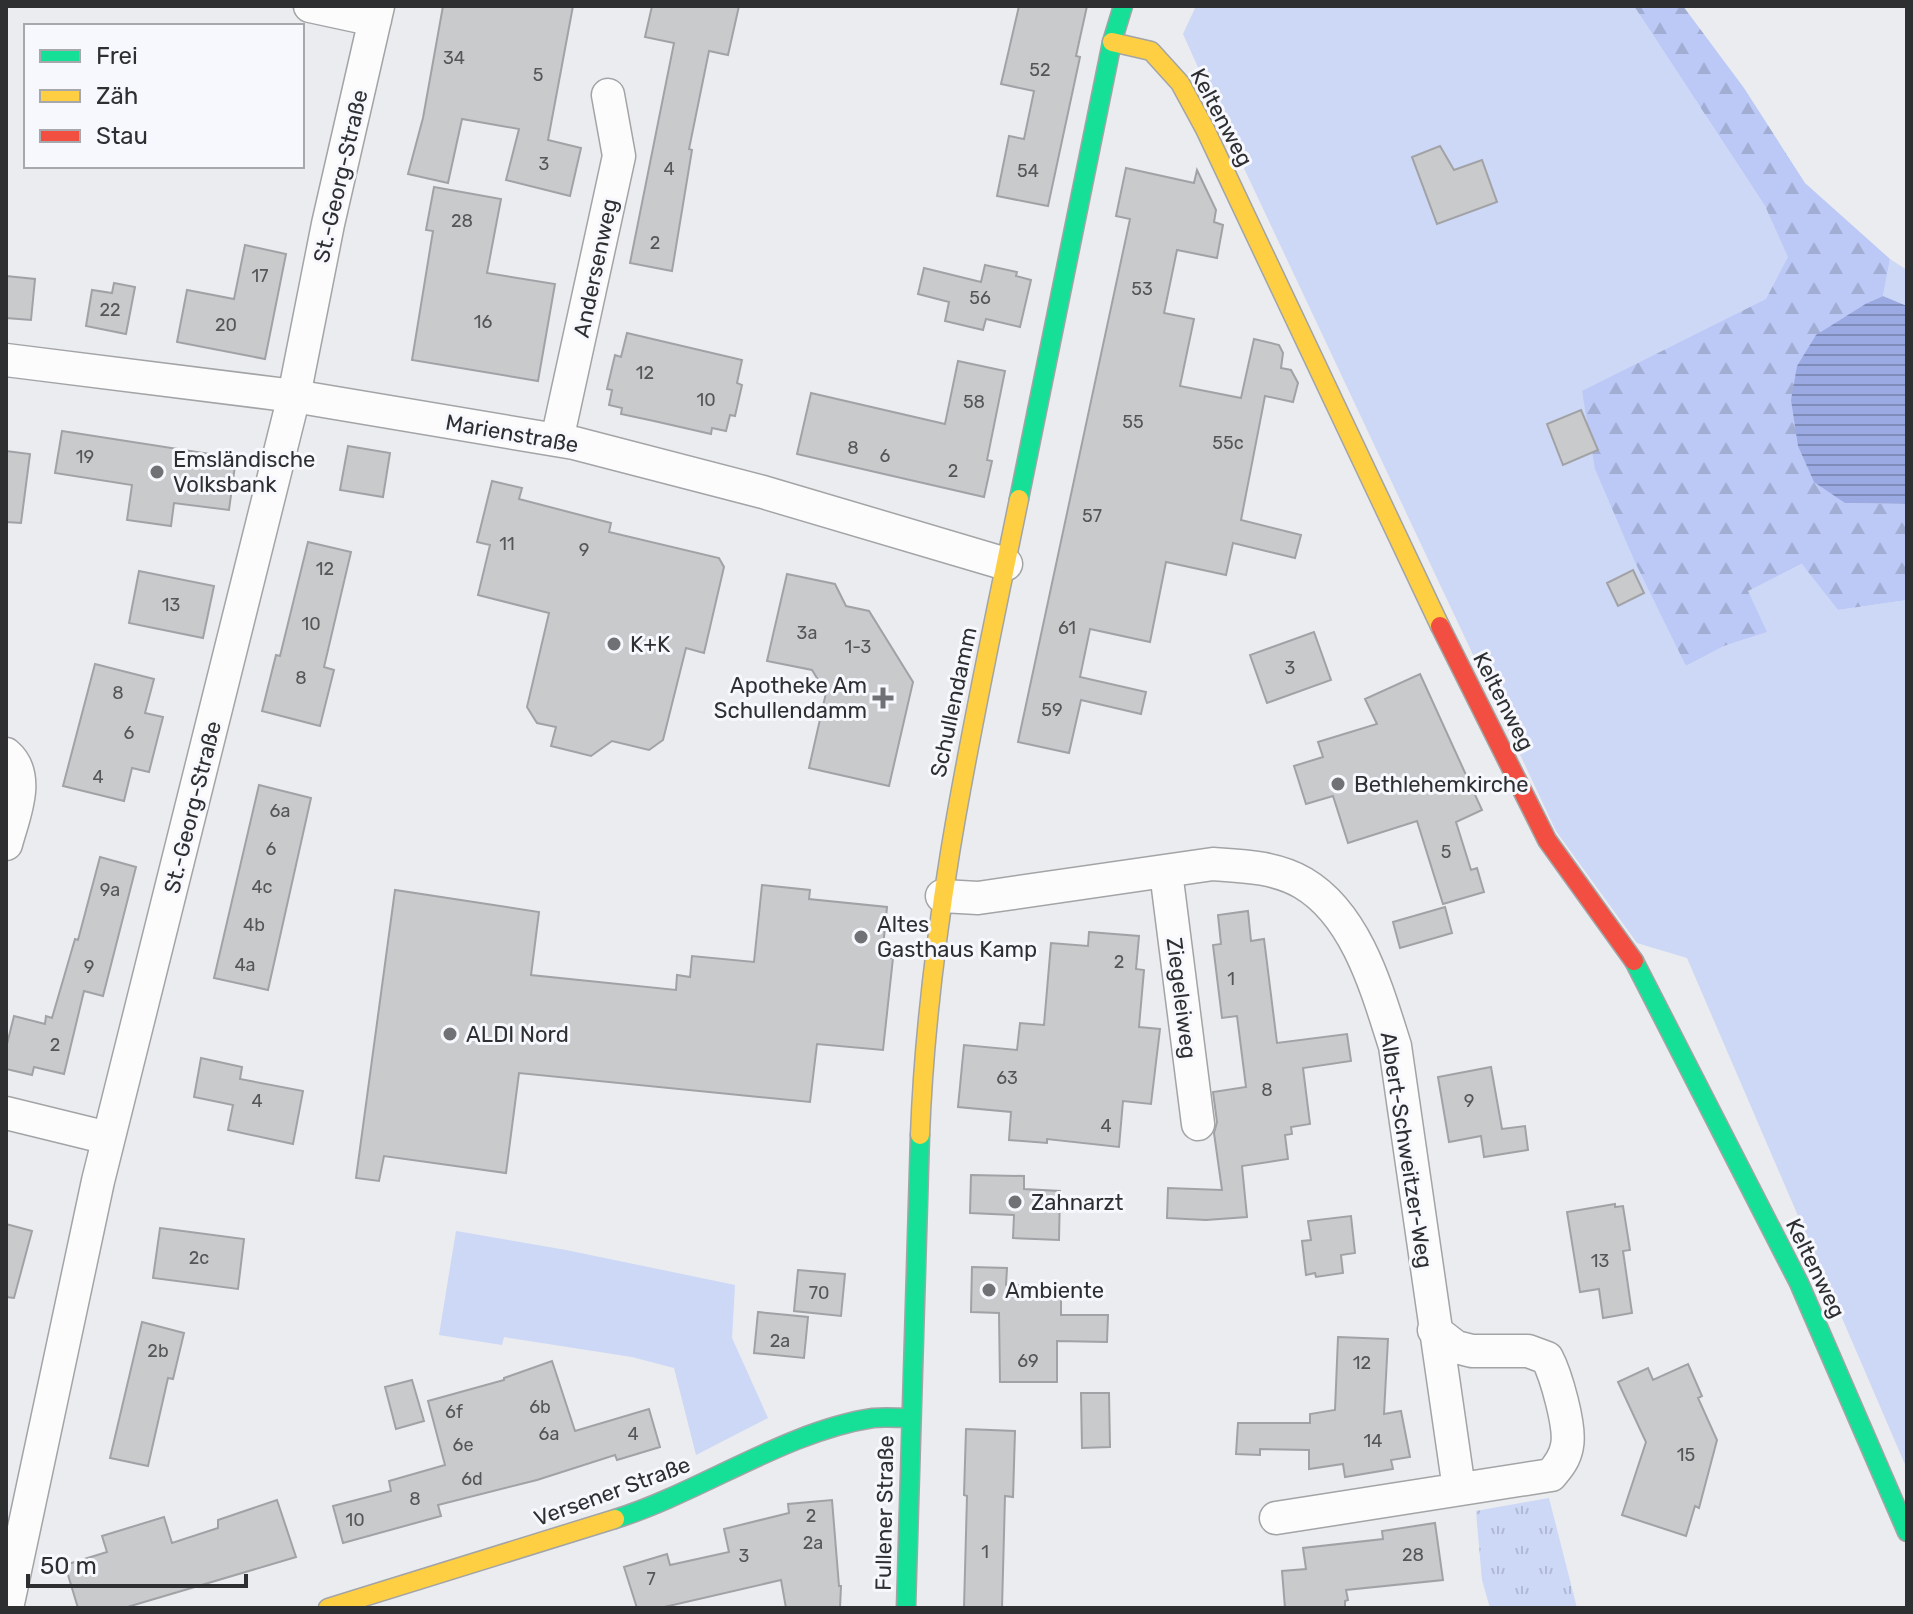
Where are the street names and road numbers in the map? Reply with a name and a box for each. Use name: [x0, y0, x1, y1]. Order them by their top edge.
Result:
street label: Keltenweg: [1184, 64, 1259, 171]
street label: St.-Georg-Straße: [307, 87, 374, 265]
street label: Andersenweg: [568, 196, 623, 340]
street label: Marienstraße: [443, 409, 580, 458]
street label: Schullendamm: [924, 624, 983, 780]
street label: Keltenweg: [1467, 647, 1540, 755]
street label: St.-Georg-Straße: [158, 718, 227, 896]
street label: Ziegeleiweg: [1161, 936, 1202, 1060]
street label: Albert-Schweitzer-Weg: [1374, 1030, 1439, 1270]
street label: Keltenweg: [1780, 1214, 1851, 1322]
street label: Fullener Straße: [870, 1435, 899, 1591]
street label: Versener Straße: [530, 1451, 694, 1532]

